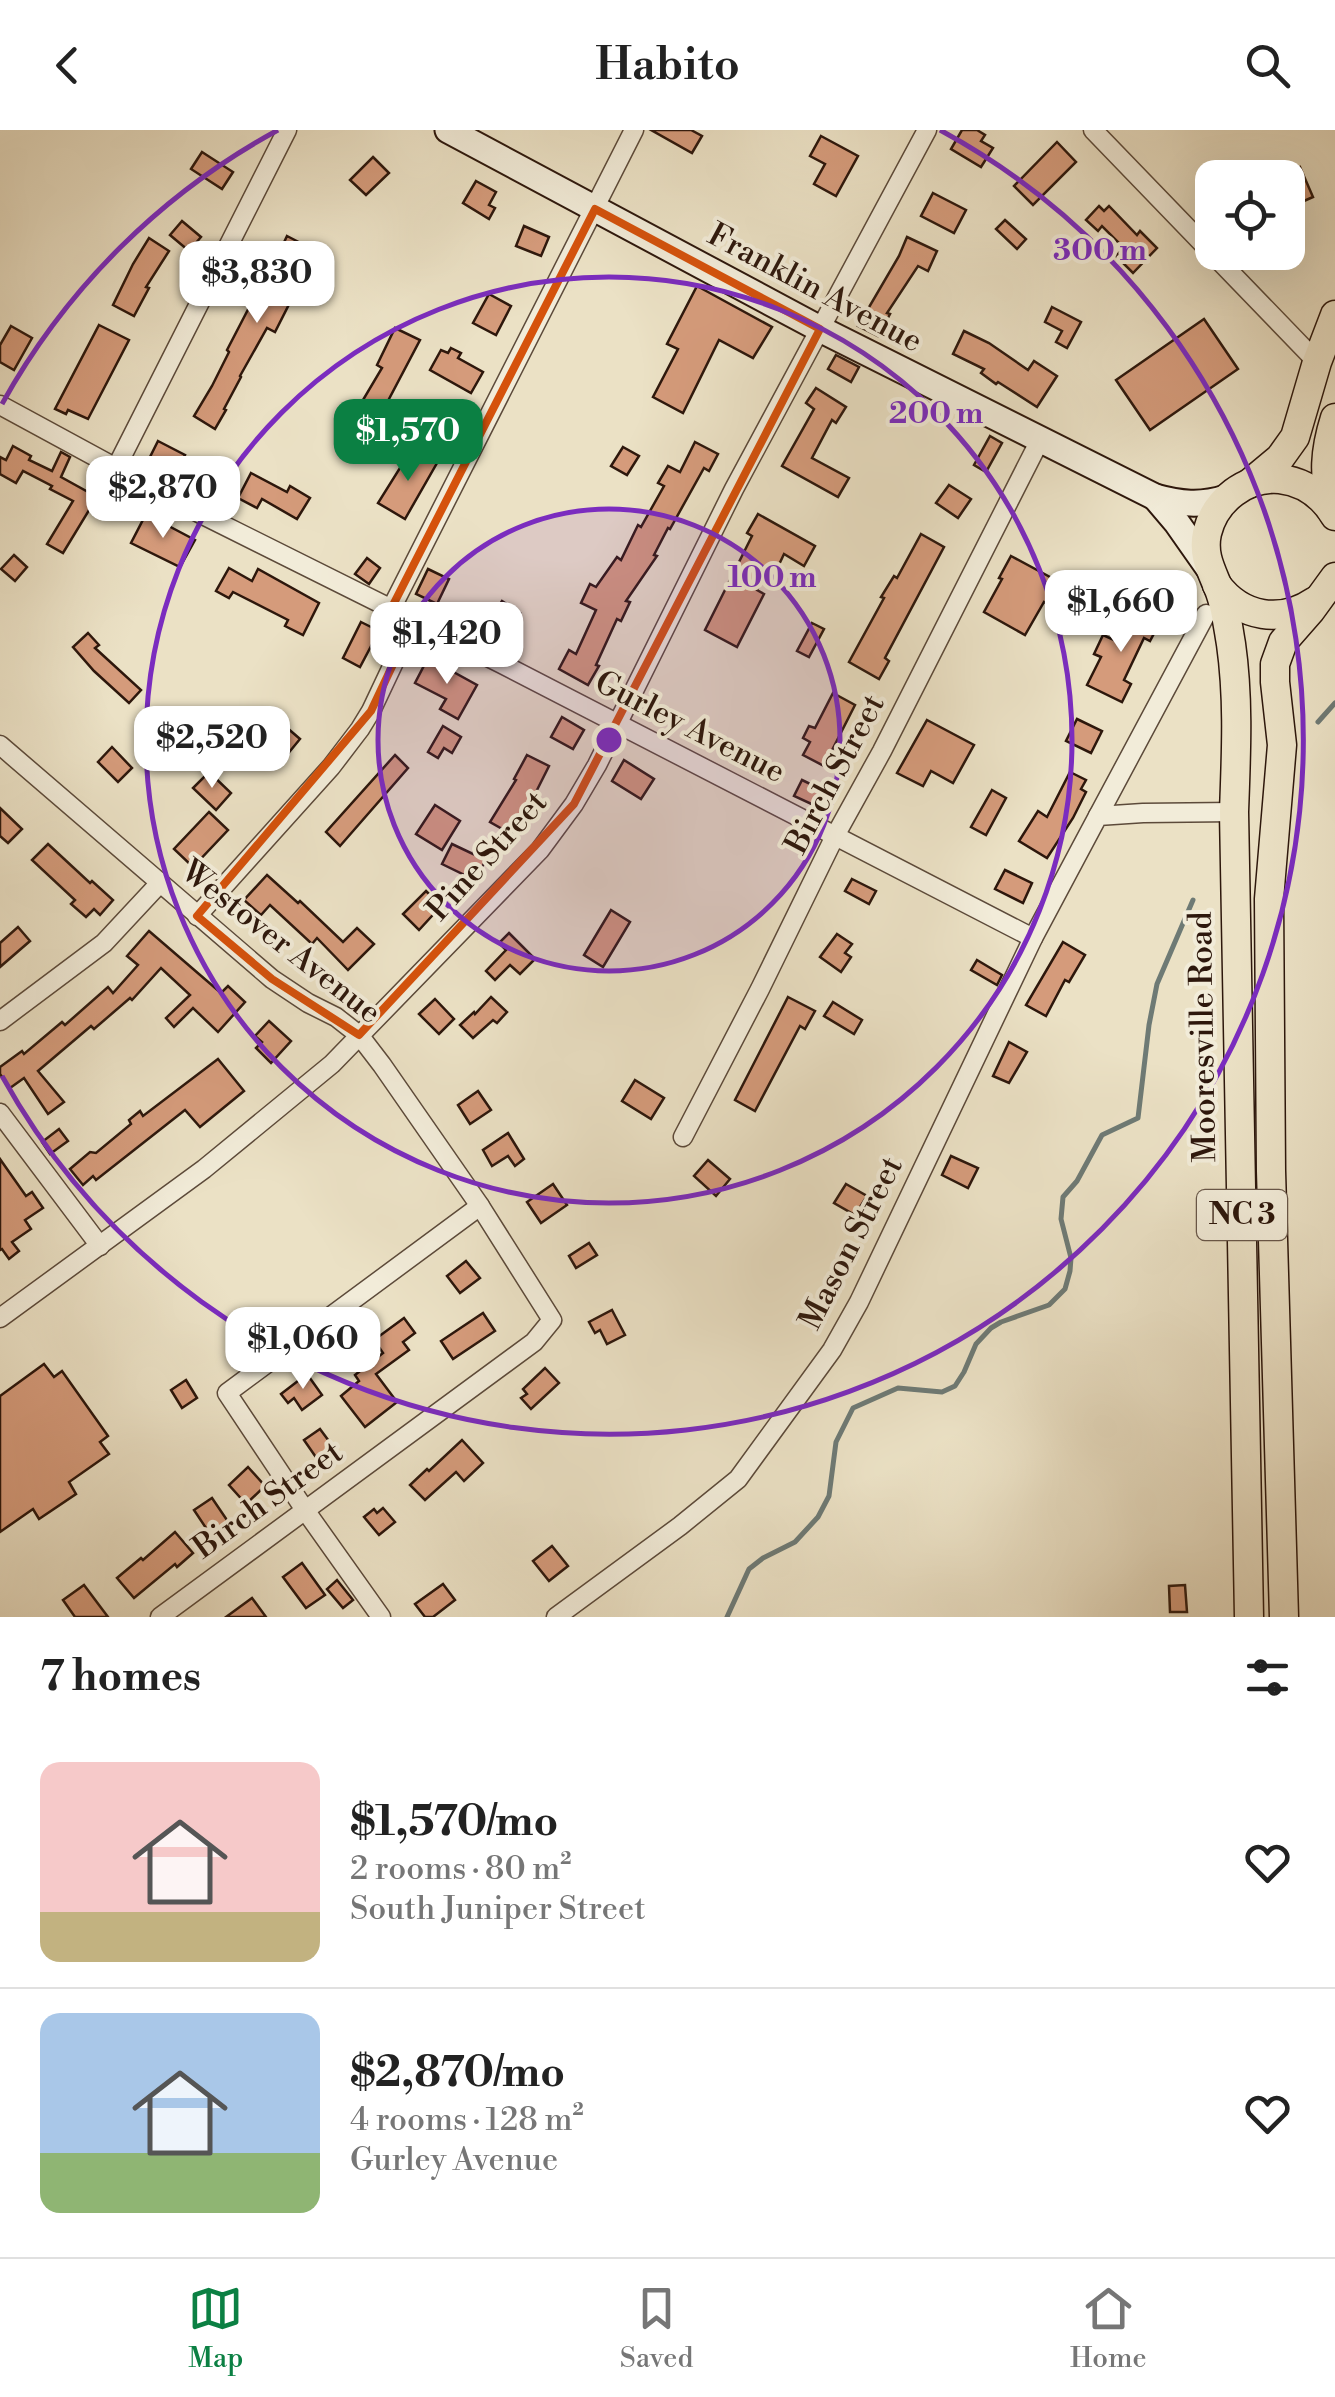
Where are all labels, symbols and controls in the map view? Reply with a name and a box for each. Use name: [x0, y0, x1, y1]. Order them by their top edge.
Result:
text: Habito: [595, 37, 740, 94]
icon: back: [40, 38, 95, 93]
icon: search: [1240, 38, 1295, 93]
map controls: [1195, 160, 1305, 270]
button: locate: [1195, 160, 1305, 270]
street label: Franklin Avenue: [701, 215, 929, 361]
text: 300 m: [1053, 232, 1147, 270]
pin: $3,830: [176, 241, 338, 326]
text: $3,830: [201, 253, 313, 293]
text: 200 m: [889, 395, 983, 433]
pin: $1,570: [327, 399, 489, 484]
text: $1,570: [356, 411, 460, 451]
pin: $2,870: [82, 456, 244, 541]
text: $2,870: [108, 468, 218, 508]
text: 100 m: [727, 559, 817, 597]
pin: $1,660: [1040, 570, 1202, 655]
text: $1,660: [1067, 582, 1175, 622]
pin: $1,420: [366, 602, 528, 687]
text: $1,420: [392, 614, 502, 654]
street label: Gurley Avenue: [588, 662, 792, 792]
street label: Birch Street: [776, 687, 894, 862]
pin: $2,520: [131, 706, 293, 791]
text: $2,520: [156, 718, 268, 758]
centre of rings: [591, 722, 627, 758]
street label: Pine Street: [418, 783, 556, 929]
street label: Westover Avenue: [172, 851, 389, 1033]
street label: Mooresville Road: [1181, 911, 1225, 1163]
street label: Mason Street: [790, 1150, 912, 1336]
road number: NC 3: [1197, 1190, 1287, 1240]
pin: $1,060: [222, 1307, 384, 1392]
text: $1,060: [247, 1319, 359, 1359]
street label: Birch Street: [185, 1432, 351, 1568]
icon: filters: [1240, 1650, 1295, 1705]
text: 7 homes: [40, 1651, 201, 1704]
text: $1,570/mo: [350, 1796, 558, 1849]
icon: home: [120, 1802, 240, 1922]
icon: heart: [1240, 1835, 1295, 1890]
text: 2 rooms · 80 m²: [350, 1849, 571, 1889]
text: South Juniper Street: [350, 1889, 646, 1929]
text: $2,870/mo: [350, 2047, 565, 2100]
icon: home: [120, 2053, 240, 2173]
icon: heart: [1240, 2086, 1295, 2141]
text: 4 rooms · 128 m²: [350, 2100, 584, 2140]
text: Gurley Avenue: [350, 2140, 558, 2180]
tab: Map: [188, 2281, 243, 2376]
tab: Saved: [620, 2281, 693, 2376]
tab: Home: [1070, 2281, 1147, 2376]

